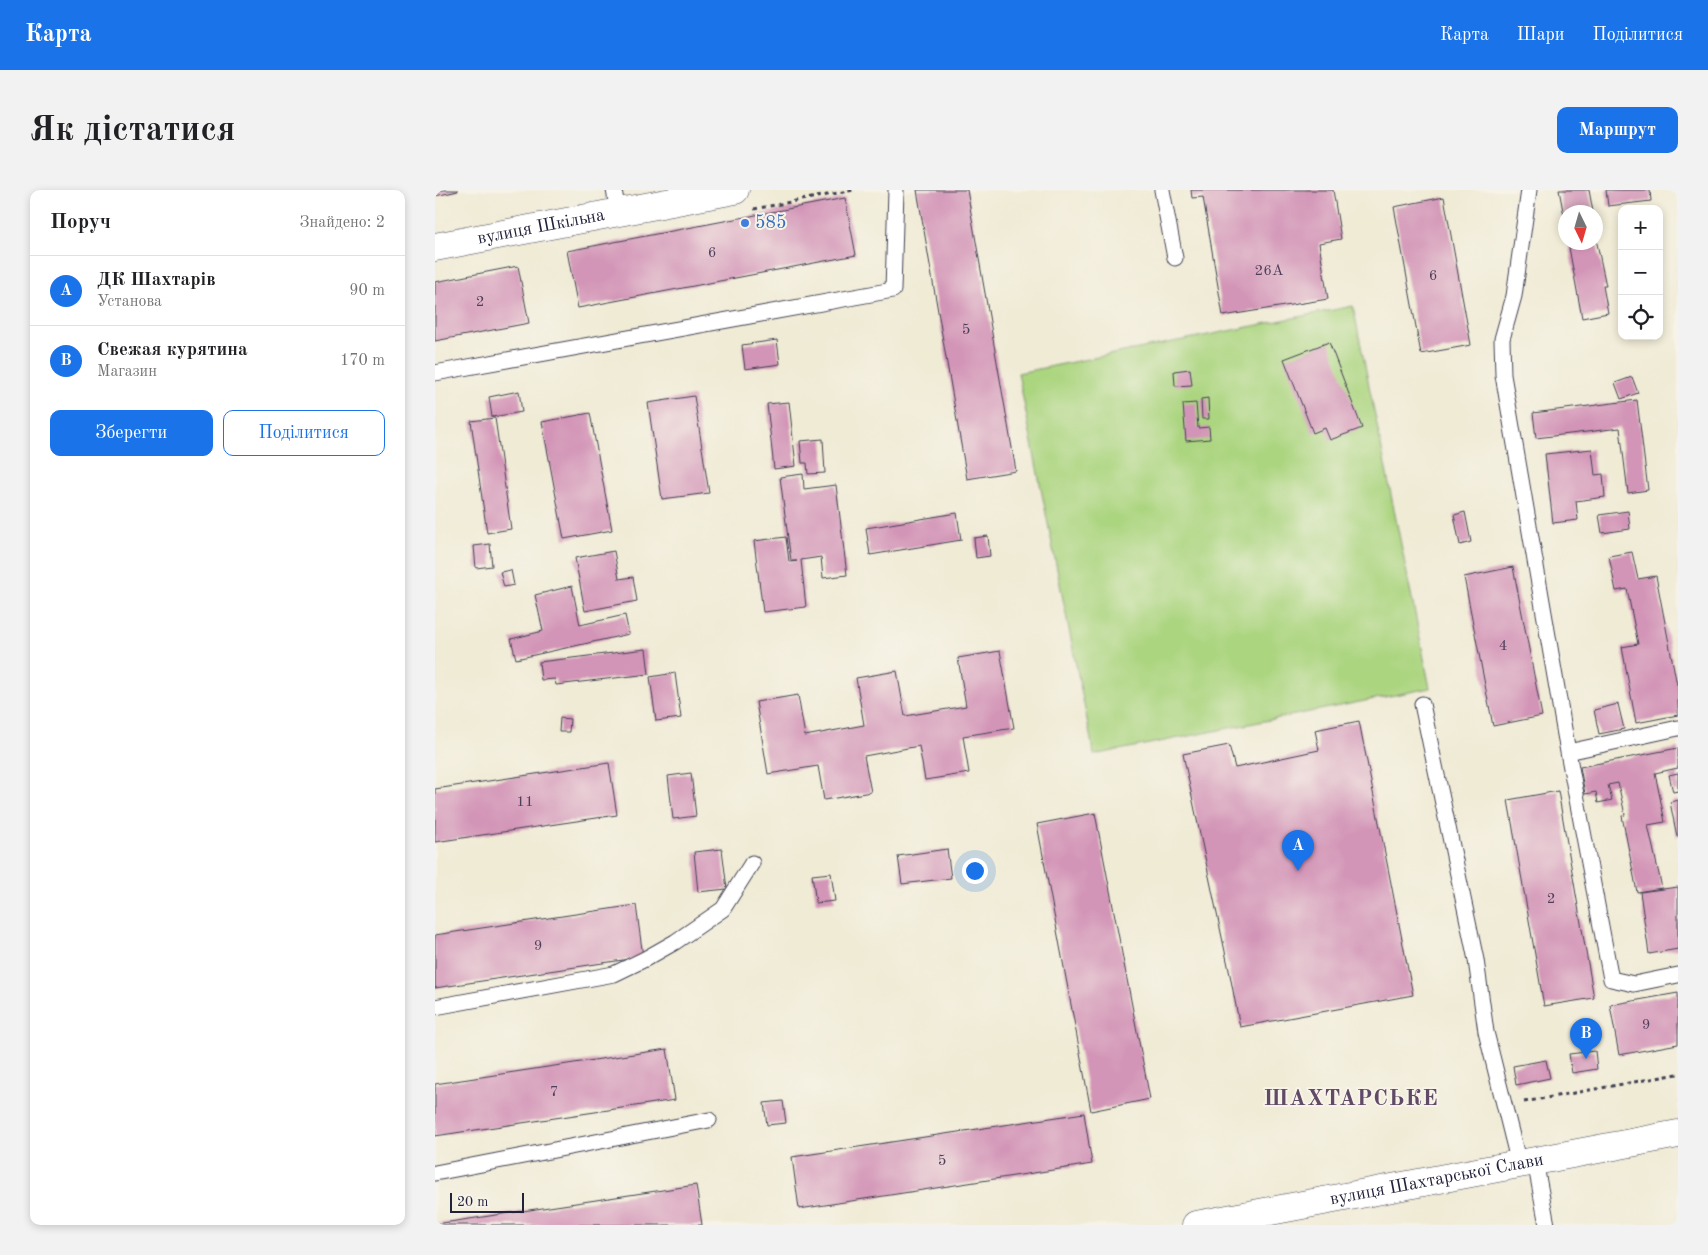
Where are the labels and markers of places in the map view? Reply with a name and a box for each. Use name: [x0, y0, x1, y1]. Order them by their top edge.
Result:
place label: 585: [755, 214, 786, 232]
marker: 585: [739, 217, 751, 229]
pin: A: [1282, 830, 1314, 871]
pin: B: [1570, 1018, 1602, 1059]

